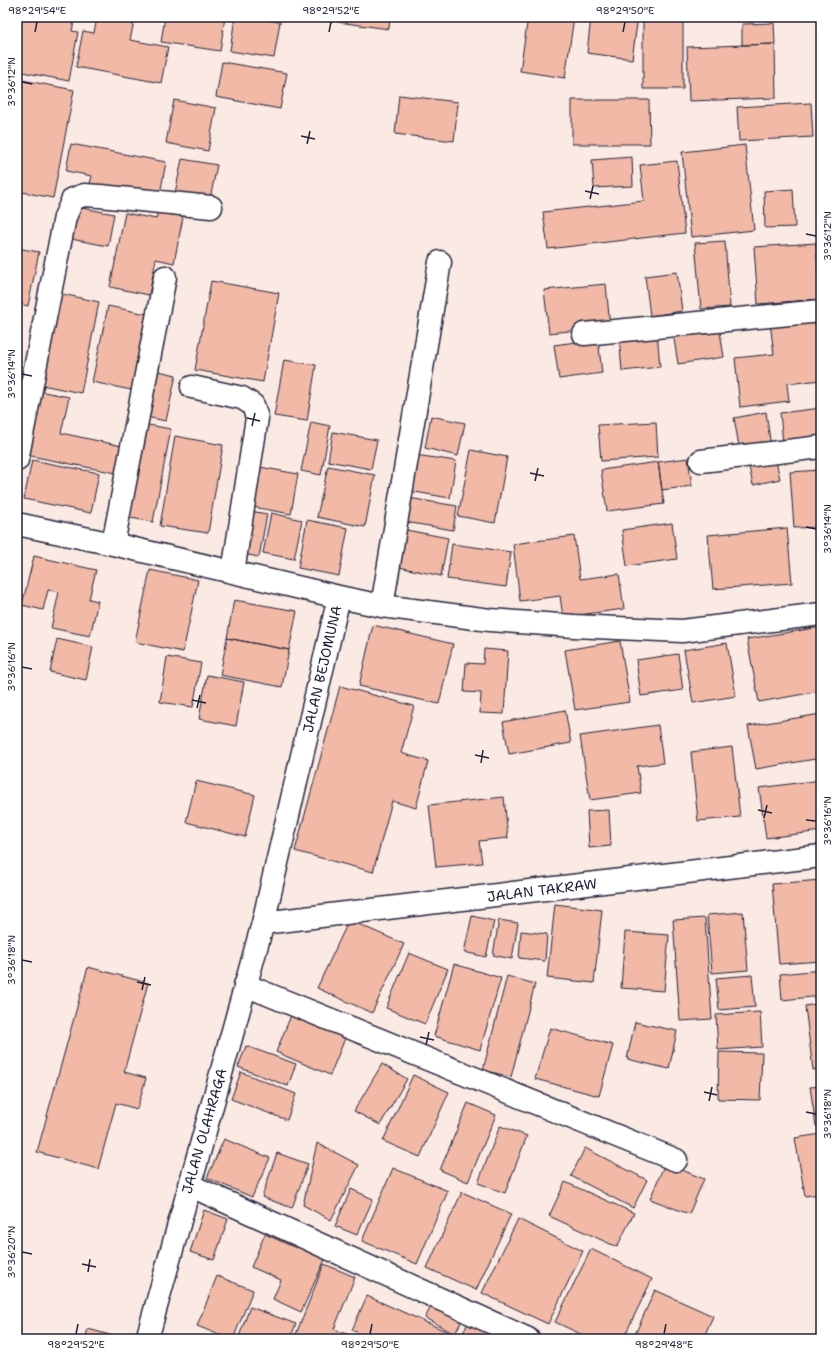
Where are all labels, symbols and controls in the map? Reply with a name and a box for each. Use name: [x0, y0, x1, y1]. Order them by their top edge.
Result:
text: 98°29'54"E: [8, 4, 66, 17]
text: 98°29'52"E: [302, 4, 360, 17]
text: 98°29'50"E: [596, 4, 654, 17]
text: 3°36'12"N: [5, 57, 18, 107]
text: 3°36'12"N: [821, 211, 834, 261]
text: 3°36'14"N: [5, 349, 18, 399]
text: 3°36'14"N: [821, 504, 834, 554]
street label: JALAN BEJOMUNA: [299, 604, 345, 734]
text: 3°36'16"N: [5, 642, 18, 692]
text: 3°36'16"N: [821, 796, 834, 846]
street label: JALAN TAKRAW: [486, 874, 598, 906]
text: 3°36'18"N: [5, 935, 18, 985]
street label: JALAN OLAHRAGA: [177, 1066, 231, 1196]
text: 3°36'18"N: [821, 1089, 834, 1139]
text: 3°36'20"N: [5, 1226, 18, 1278]
text: 98°29'52"E: [47, 1338, 105, 1351]
text: 98°29'50"E: [341, 1338, 399, 1351]
text: 98°29'48"E: [635, 1338, 693, 1351]

